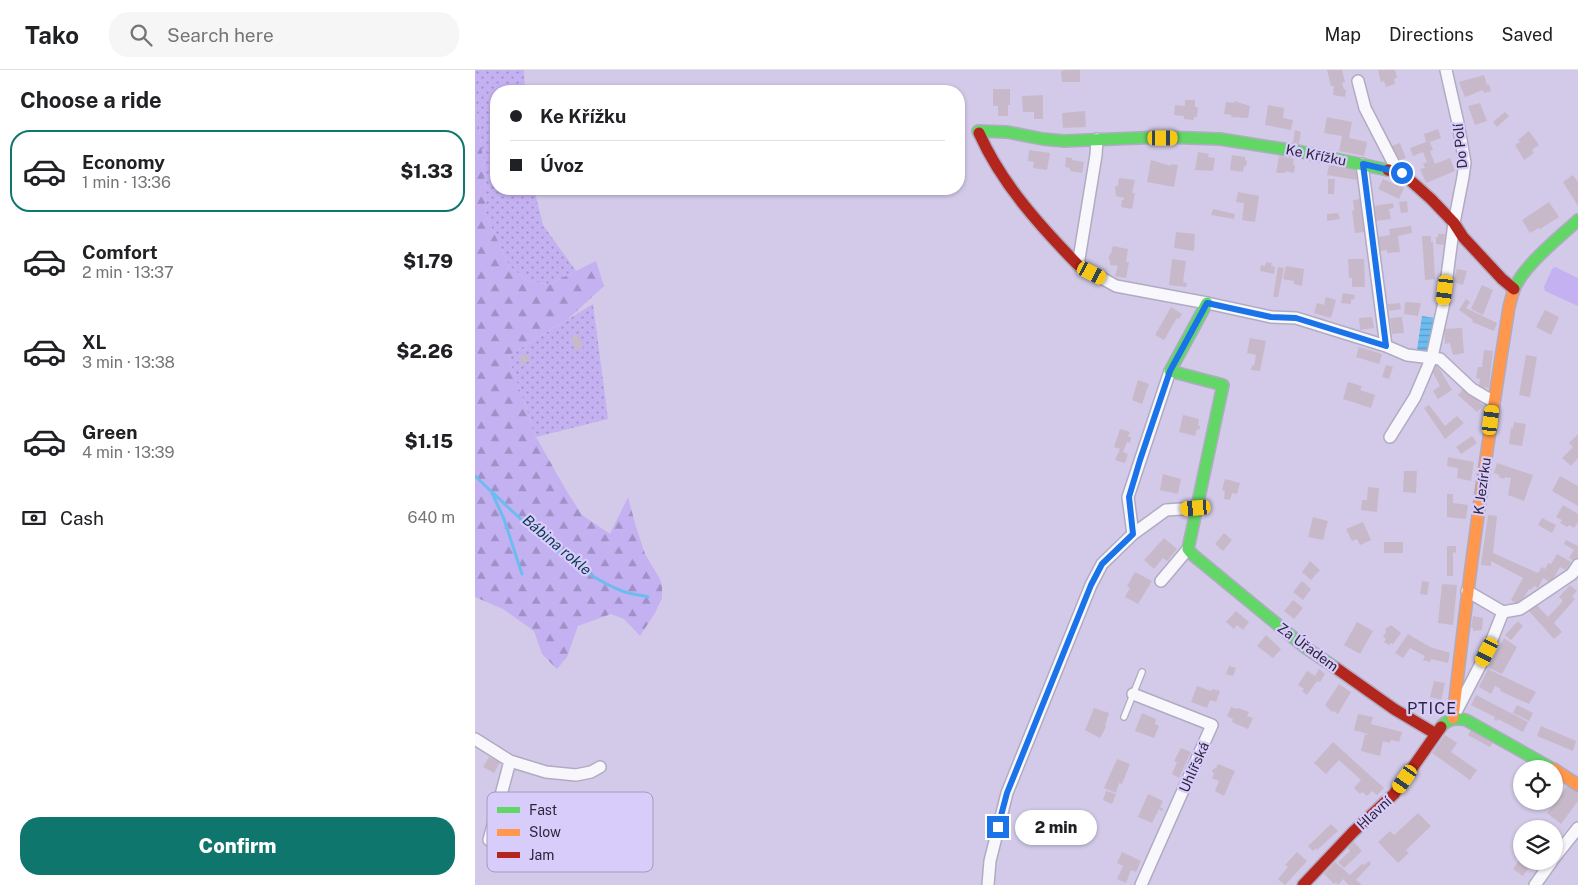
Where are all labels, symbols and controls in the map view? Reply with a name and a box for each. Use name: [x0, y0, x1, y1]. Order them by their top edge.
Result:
search box: [109, 12, 459, 57]
text: Tako: [25, 21, 79, 49]
icon: search: [127, 21, 155, 49]
text: Search here: [167, 24, 274, 46]
text: Map: [1324, 24, 1361, 45]
text: Directions: [1389, 24, 1474, 45]
text: Saved: [1502, 24, 1553, 45]
text: Choose a ride: [20, 87, 162, 113]
text: Ke Křížku: [540, 105, 626, 127]
street label: Do Polí: [1450, 122, 1470, 169]
car: [1148, 131, 1178, 146]
street label: Ke Křížku: [1284, 141, 1348, 169]
icon: car: [22, 149, 67, 194]
text: Economy: [82, 151, 165, 173]
text: Úvoz: [540, 154, 583, 176]
text: $1.33: [400, 160, 453, 182]
route start: [1391, 162, 1413, 184]
text: 1 min · 13:36: [82, 173, 171, 192]
icon: car: [22, 239, 67, 284]
text: Comfort: [82, 241, 158, 263]
text: $1.79: [403, 250, 453, 272]
car: [1075, 260, 1108, 286]
text: 2 min · 13:37: [82, 263, 174, 282]
car: [1435, 274, 1454, 306]
icon: car: [22, 329, 67, 374]
text: XL: [82, 331, 107, 353]
text: $2.26: [396, 340, 453, 362]
text: 3 min · 13:38: [82, 353, 175, 372]
car: [1481, 404, 1500, 436]
icon: car: [22, 419, 67, 464]
text: Green: [82, 421, 137, 443]
text: $1.15: [405, 430, 453, 452]
text: 4 min · 13:39: [82, 443, 175, 462]
street label: K Jezírku: [1470, 456, 1494, 516]
car: [1180, 499, 1211, 517]
icon: cash: [20, 504, 48, 532]
text: Cash: [60, 507, 104, 529]
text: 640 m: [407, 508, 455, 527]
water label: Bábina rokle: [520, 511, 595, 578]
street label: Za Úřadem: [1274, 618, 1343, 674]
car: [1473, 635, 1500, 669]
district label: PTICE: [1407, 699, 1457, 718]
street label: Uhlířská: [1176, 739, 1212, 795]
map controls: [1513, 760, 1563, 870]
button: locate: [1513, 760, 1563, 810]
car: [1390, 762, 1419, 796]
legend: [487, 792, 653, 872]
street label: Hlavní: [1354, 793, 1395, 833]
text: Fast: [529, 802, 557, 818]
callout: 2 min: [1015, 810, 1098, 844]
route end: [987, 816, 1009, 838]
button: Confirm: [20, 817, 455, 875]
text: 2 min: [1035, 818, 1077, 837]
button: layers: [1513, 820, 1563, 870]
text: Slow: [529, 824, 561, 840]
text: Jam: [529, 847, 554, 863]

